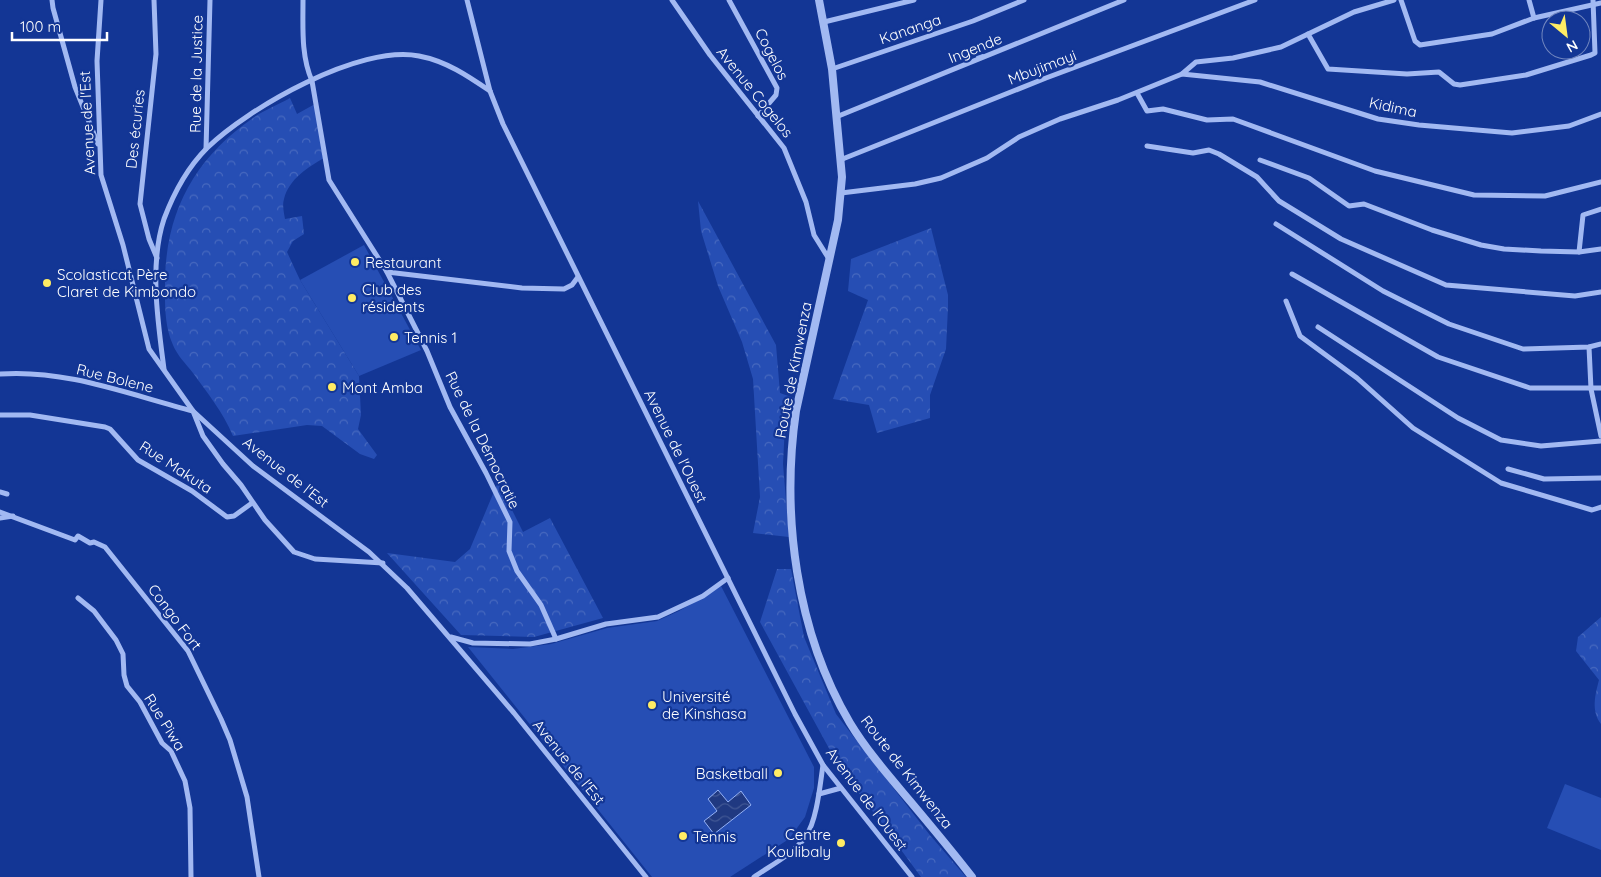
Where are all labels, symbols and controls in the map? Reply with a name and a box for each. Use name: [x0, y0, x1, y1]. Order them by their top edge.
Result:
scale bar: [12, 10, 108, 42]
street label: Kananga: [877, 10, 943, 48]
north arrow: [1541, 10, 1591, 60]
street label: Rue de la Justice: [185, 15, 207, 133]
text: 100 m: [20, 17, 61, 36]
street label: Cogelos: [751, 25, 793, 83]
street label: Ingende: [945, 29, 1005, 67]
text: N: [1563, 36, 1581, 57]
street label: Avenue Cogelos: [713, 43, 797, 141]
street label: Mbujimayi: [1005, 45, 1079, 89]
street label: Avenue de l'Est: [75, 71, 99, 175]
street label: Des écuries: [121, 88, 149, 170]
street label: Kidima: [1367, 93, 1419, 121]
place label: Restaurant: [365, 253, 442, 272]
marker: Restaurant: [349, 256, 361, 268]
place label: Scolasticat Père Claret de Kimbondo: [57, 265, 196, 301]
marker: Scolasticat Père Claret de Kimbondo: [41, 277, 53, 289]
place label: Club des résidents: [362, 280, 425, 316]
marker: Club des résidents: [346, 292, 358, 304]
street label: Route de Kimwenza: [770, 300, 816, 440]
place label: Tennis 1: [404, 328, 457, 347]
marker: Tennis 1: [388, 331, 400, 343]
street label: Rue Bolene: [74, 359, 156, 397]
street label: Rue de la Démocratie: [441, 368, 525, 512]
place label: Mont Amba: [342, 378, 423, 397]
marker: Mont Amba: [326, 381, 338, 393]
street label: Avenue de l'Ouest: [640, 386, 712, 506]
street label: Avenue de l'Est: [239, 432, 333, 512]
street label: Rue Makuta: [136, 436, 216, 498]
street label: Congo Fort: [144, 580, 206, 654]
place label: Université de Kinshasa: [662, 687, 747, 723]
street label: Rue Piwa: [140, 690, 190, 754]
marker: Université de Kinshasa: [646, 699, 658, 711]
street label: Route de Kimwenza: [857, 712, 957, 832]
street label: Avenue de l'Est: [529, 716, 609, 808]
street label: Avenue de l'Ouest: [822, 744, 912, 854]
place label: Basketball: [696, 764, 768, 783]
marker: Basketball: [772, 767, 784, 779]
place label: Centre Koulibaly: [767, 825, 831, 861]
place label: Tennis: [693, 827, 736, 846]
marker: Tennis: [677, 830, 689, 842]
marker: Centre Koulibaly: [835, 837, 847, 849]

